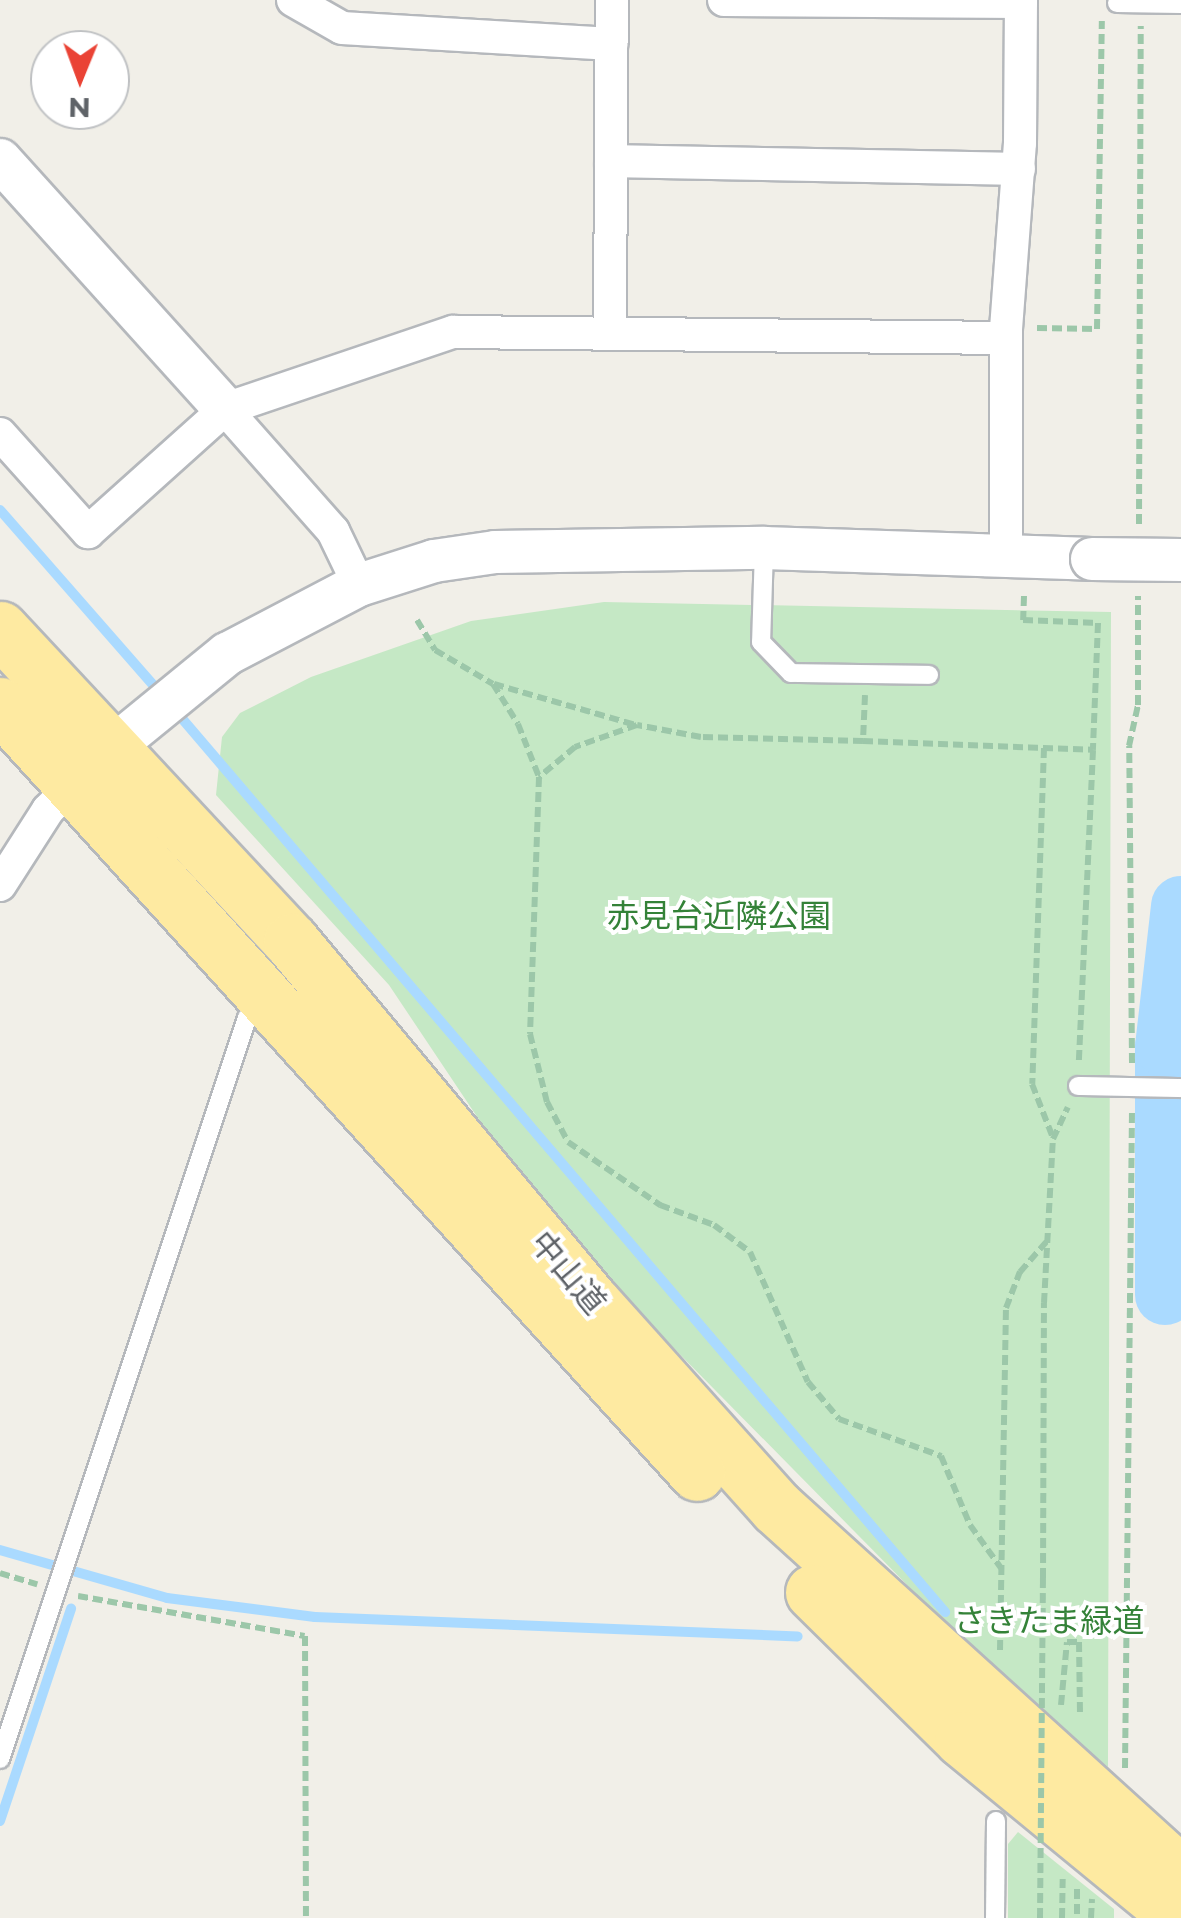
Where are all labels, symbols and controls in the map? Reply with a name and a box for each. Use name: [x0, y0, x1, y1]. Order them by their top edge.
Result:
north arrow: [30, 30, 130, 130]
text: N: [68, 91, 91, 125]
park label: 赤見台近隣公園: [607, 897, 831, 935]
street label: 中山道: [522, 1224, 614, 1322]
park label: さきたま緑道: [953, 1602, 1145, 1640]

